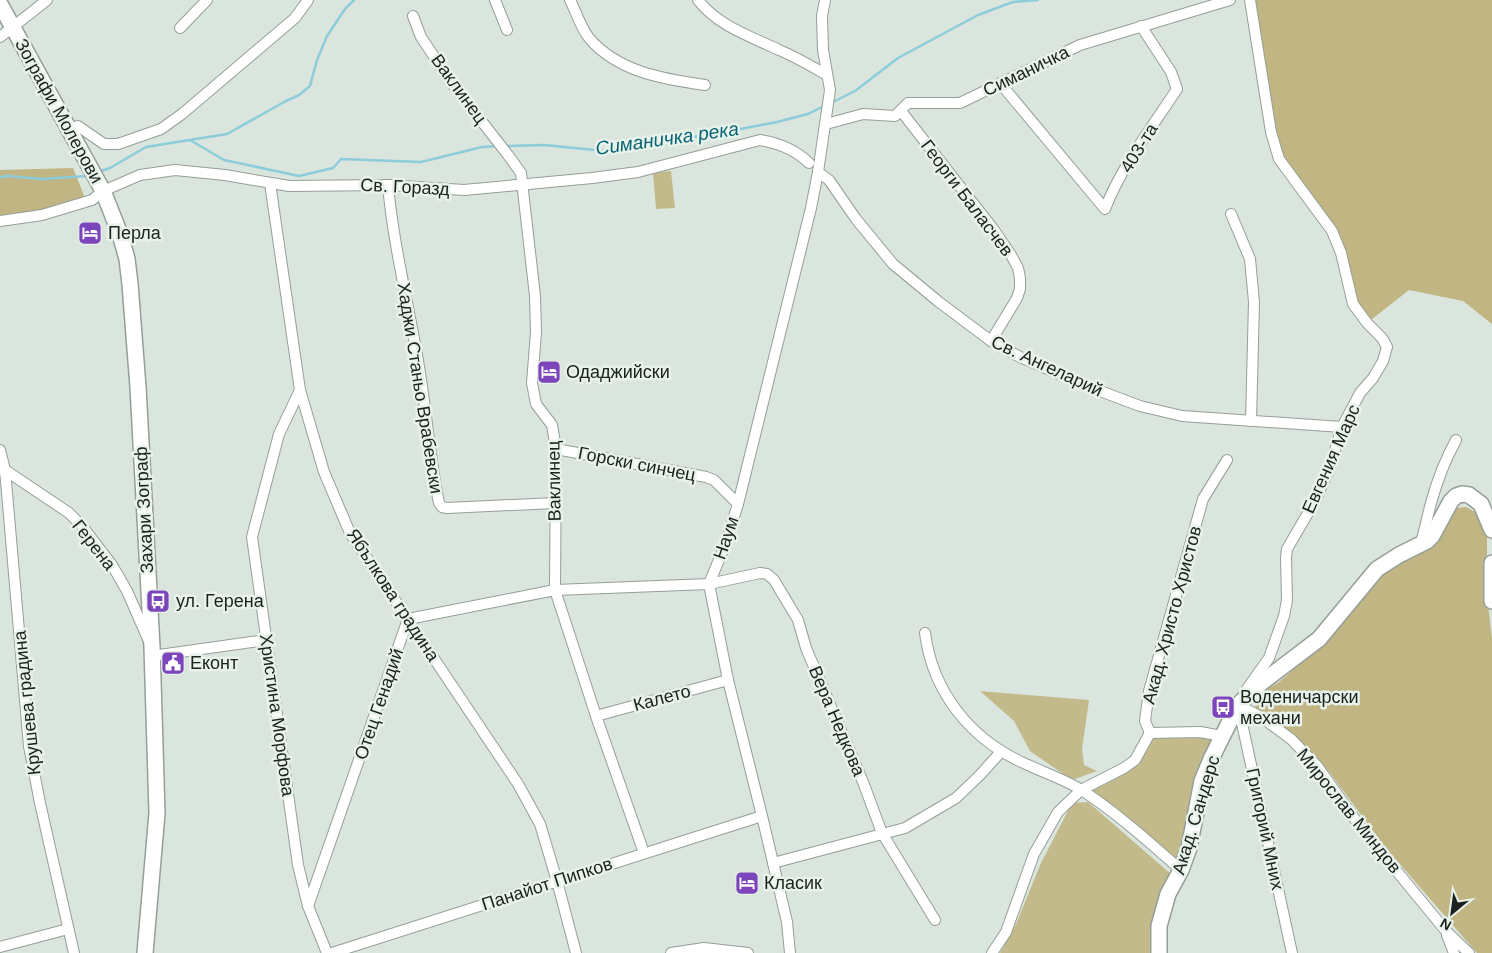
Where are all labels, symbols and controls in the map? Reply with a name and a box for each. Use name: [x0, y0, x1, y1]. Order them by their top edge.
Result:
street label: Зографи Молерови: [11, 35, 107, 187]
street label: Симаничка: [980, 41, 1073, 100]
street label: Ваклинец: [427, 50, 491, 128]
water label: Симаничка река: [594, 118, 740, 159]
street label: 403-та: [1116, 119, 1162, 176]
street label: Георги Баласчев: [917, 136, 1017, 260]
street label: Св. Горазд: [360, 175, 451, 199]
hotel icon: Перла: [77, 220, 103, 246]
place label: Перла: [108, 223, 162, 243]
street label: Хаджи Станьо Врабевски: [393, 281, 447, 495]
street label: Св. Ангеларий: [988, 331, 1106, 401]
hotel icon: Одаджийски: [536, 359, 562, 385]
place label: Одаджийски: [566, 362, 670, 382]
street label: Евгения Марс: [1298, 402, 1364, 516]
street label: Ваклинец: [543, 440, 565, 522]
street label: Горски синчец: [577, 443, 697, 485]
street label: Захари Зограф: [131, 446, 157, 574]
street label: Наум: [709, 514, 743, 562]
street label: Герена: [68, 516, 121, 575]
street label: Акад. Христо Христов: [1139, 524, 1205, 706]
street label: Ябълкова градина: [343, 525, 444, 666]
bus stop icon: ул. Герена: [145, 588, 171, 614]
place label: ул. Герена: [176, 591, 265, 611]
street label: Крушева градина: [9, 629, 45, 776]
street label: Христина Морфова: [256, 633, 298, 798]
street label: Отец Генадий: [351, 646, 407, 762]
public building icon: Еконт: [160, 650, 186, 676]
place label: Еконт: [190, 653, 238, 673]
street label: Вера Недкова: [805, 663, 870, 780]
street label: Калето: [631, 681, 693, 715]
place label: Воденичарски механи: [1240, 687, 1358, 728]
bus stop icon: Воденичарски механи: [1210, 694, 1236, 720]
street label: Мирослав Миндов: [1293, 745, 1405, 877]
street label: Акад. Сандерс: [1168, 753, 1224, 877]
street label: Григорий Мних: [1242, 766, 1288, 892]
street label: Панайот Пипков: [479, 853, 615, 915]
hotel icon: Класик: [734, 870, 760, 896]
place label: Класик: [764, 873, 822, 893]
north arrow: [1427, 888, 1477, 938]
text: N: [1437, 915, 1454, 934]

